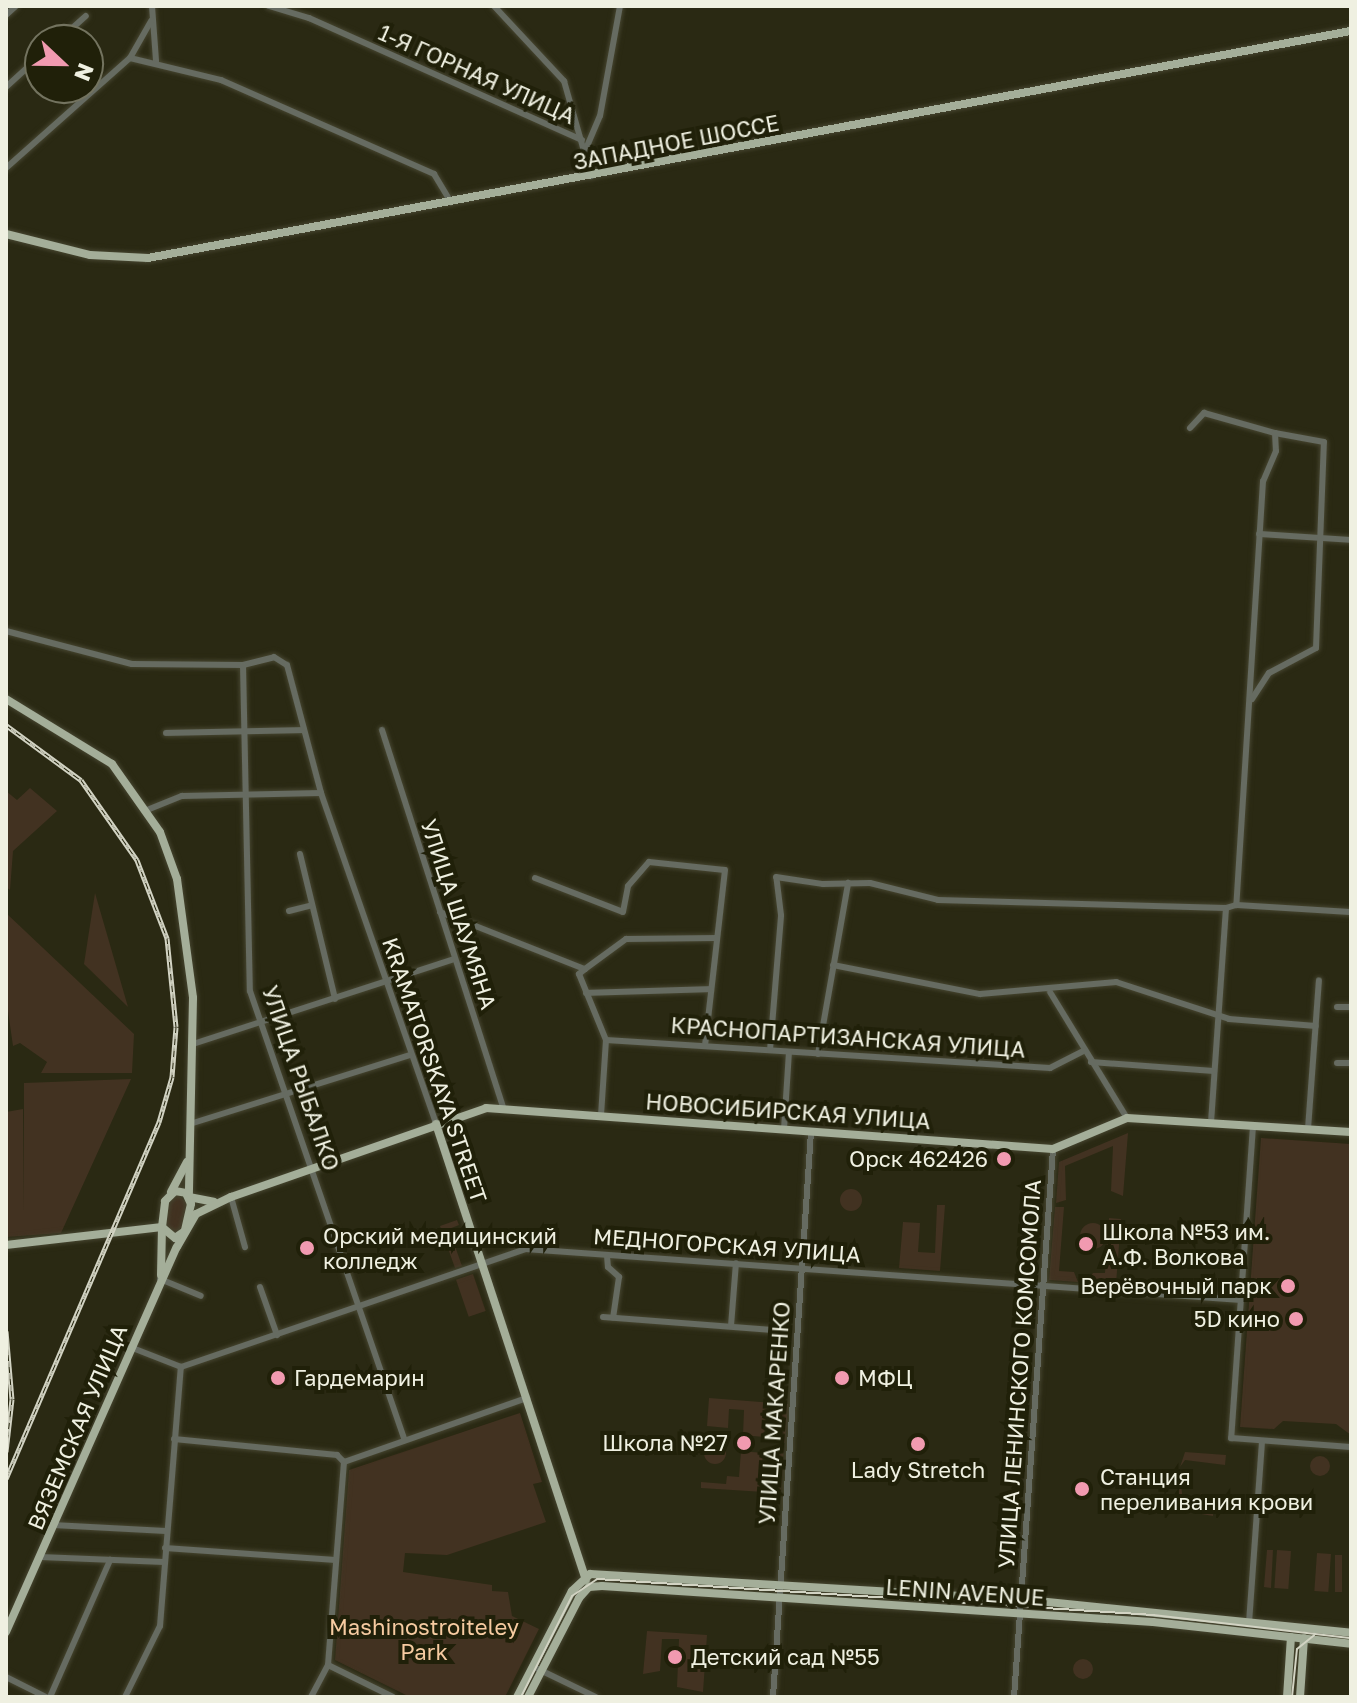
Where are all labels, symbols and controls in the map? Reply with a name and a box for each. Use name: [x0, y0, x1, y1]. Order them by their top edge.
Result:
street label: 1-Я ГОРНАЯ УЛИЦА: [375, 19, 579, 129]
north arrow: [24, 24, 104, 104]
text: N: [69, 60, 101, 85]
street label: ЗАПАДНОЕ ШОССЕ: [571, 109, 781, 175]
street label: УЛИЦА ШАУМЯНА: [416, 816, 502, 1012]
street label: KRAMATORSKAYA STREET: [377, 934, 493, 1206]
street label: УЛИЦА РЫБАЛКО: [257, 982, 345, 1174]
street label: КРАСНОПАРТИЗАНСКАЯ УЛИЦА: [670, 1011, 1026, 1063]
street label: НОВОСИБИРСКАЯ УЛИЦА: [645, 1088, 931, 1134]
place label: Орск 462426: [849, 1146, 988, 1172]
marker: Орск 462426: [995, 1150, 1013, 1168]
street label: УЛИЦА ЛЕНИНСКОГО КОМСОМОЛА: [992, 1179, 1046, 1569]
place label: Школа №53 им. А.Ф. Волкова: [1102, 1218, 1270, 1270]
place label: Орский медицинский колледж: [323, 1222, 557, 1274]
street label: МЕДНОГОРСКАЯ УЛИЦА: [592, 1222, 862, 1268]
marker: Школа №53 им. А.Ф. Волкова: [1077, 1235, 1095, 1253]
marker: Орский медицинский колледж: [298, 1239, 316, 1257]
place label: Верёвочный парк: [1080, 1273, 1272, 1299]
marker: Верёвочный парк: [1279, 1277, 1297, 1295]
street label: УЛИЦА МАКАРЕНКО: [753, 1301, 795, 1525]
place label: 5D кино: [1194, 1306, 1280, 1332]
marker: 5D кино: [1287, 1310, 1305, 1328]
street label: ВЯЗЕМСКАЯ УЛИЦА: [22, 1320, 132, 1534]
place label: Гардемарин: [294, 1365, 425, 1391]
place label: МФЦ: [858, 1365, 913, 1391]
marker: Гардемарин: [269, 1369, 287, 1387]
marker: МФЦ: [833, 1369, 851, 1387]
place label: Школа №27: [602, 1430, 728, 1456]
marker: Школа №27: [735, 1434, 753, 1452]
marker: Lady Stretch: [909, 1435, 927, 1453]
place label: Lady Stretch: [851, 1457, 985, 1483]
place label: Станция переливания крови: [1100, 1463, 1313, 1514]
marker: Станция переливания крови: [1071, 1478, 1093, 1500]
street label: LENIN AVENUE: [885, 1573, 1045, 1611]
park label: Mashinostroiteley Park: [329, 1613, 519, 1664]
place label: Детский сад №55: [691, 1644, 880, 1670]
marker: Детский сад №55: [666, 1648, 684, 1666]

